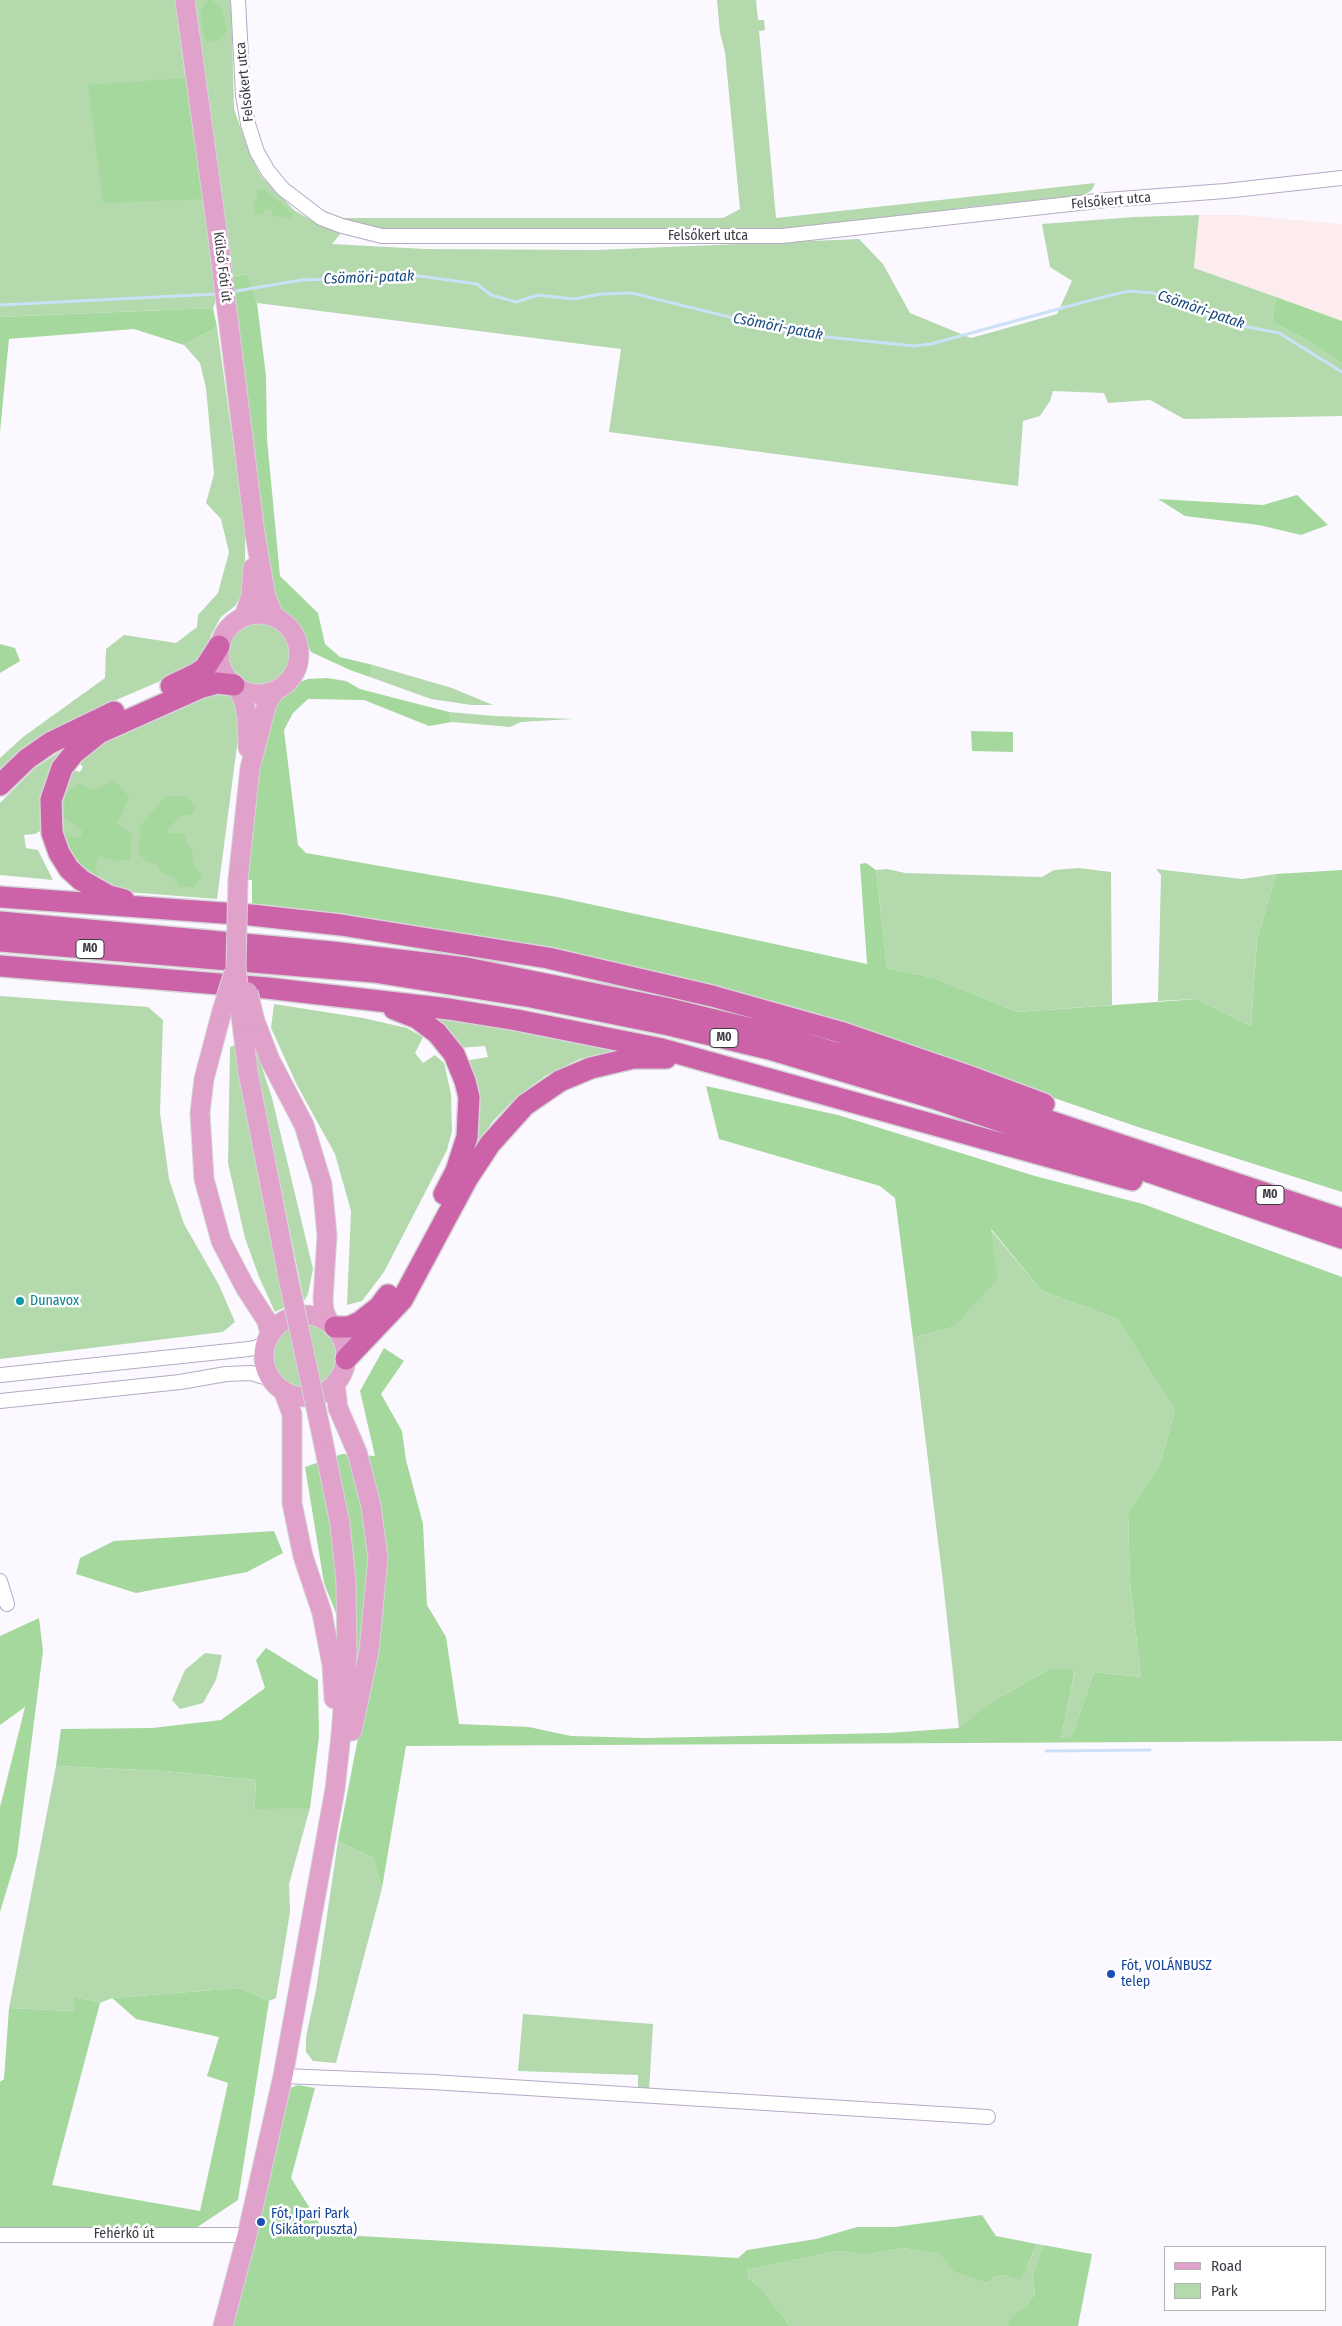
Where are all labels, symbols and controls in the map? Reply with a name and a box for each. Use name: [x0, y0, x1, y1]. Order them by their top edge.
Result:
street label: Felsőkert utca: [232, 41, 258, 123]
street label: Felsőkert utca: [1070, 189, 1152, 213]
street label: Felsőkert utca: [668, 228, 748, 244]
street label: Külső Fóti út: [209, 231, 235, 303]
water label: Csömöri-patak: [323, 267, 415, 289]
water label: Csömöri-patak: [1155, 287, 1247, 333]
water label: Csömöri-patak: [732, 309, 824, 345]
road number: M0: [76, 940, 104, 959]
road number: M0: [710, 1028, 738, 1048]
road number: M0: [1256, 1186, 1284, 1204]
place label: Dunavox: [30, 1293, 79, 1309]
marker: Dunavox: [14, 1295, 26, 1307]
place label: Fót, VOLÁNBUSZ telep: [1121, 1958, 1212, 1990]
marker: Fót, VOLÁNBUSZ telep: [1105, 1968, 1117, 1980]
place label: Fót, Ipari Park (Sikátorpuszta): [271, 2206, 357, 2238]
marker: Fót, Ipari Park (Sikátorpuszta): [255, 2216, 267, 2228]
street label: Fehérkő út: [94, 2226, 154, 2242]
legend: [1164, 2246, 1327, 2311]
text: Road: [1211, 2257, 1242, 2275]
text: Park: [1211, 2282, 1238, 2300]

